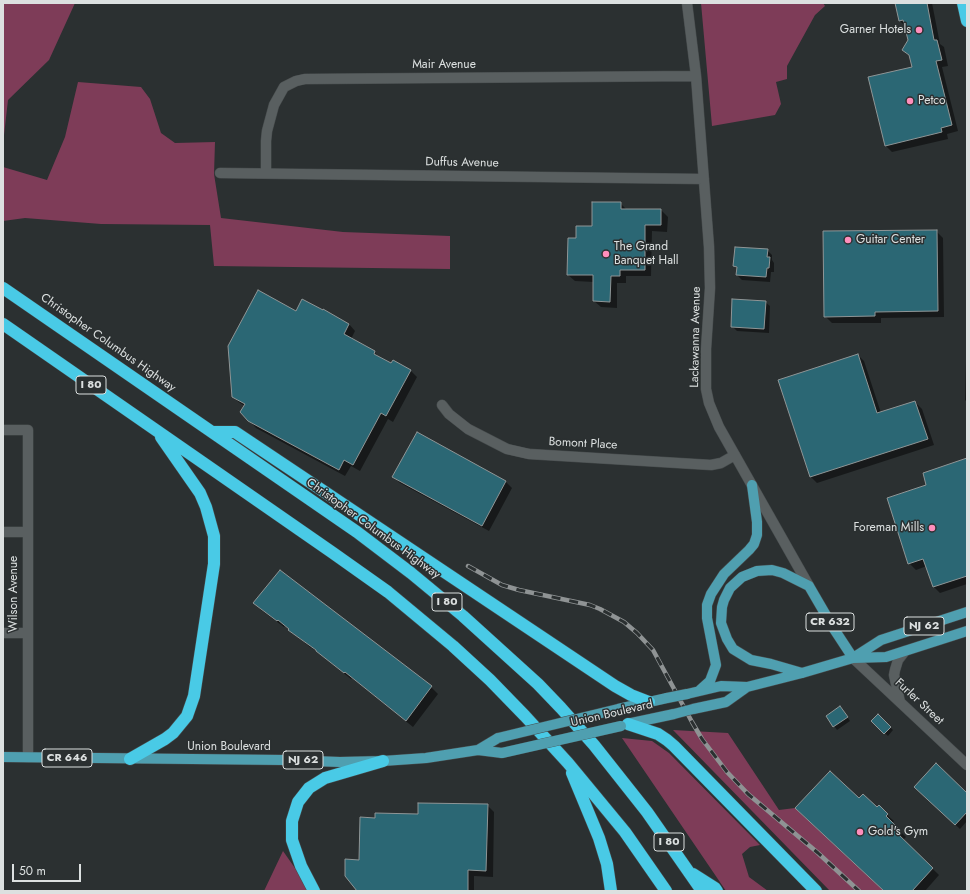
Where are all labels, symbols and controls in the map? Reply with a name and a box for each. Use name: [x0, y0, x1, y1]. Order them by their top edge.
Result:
place label: Garner Hotels: [840, 23, 911, 37]
marker: Garner Hotels: [914, 25, 924, 35]
street label: Mair Avenue: [412, 58, 476, 72]
place label: Petco: [918, 94, 946, 108]
marker: Petco: [905, 96, 915, 106]
street label: Duffus Avenue: [425, 155, 499, 171]
place label: Guitar Center: [856, 233, 925, 247]
marker: Guitar Center: [843, 235, 853, 245]
place label: The Grand Banquet Hall: [614, 240, 678, 268]
marker: The Grand Banquet Hall: [601, 249, 611, 259]
street label: Lackawanna Avenue: [688, 286, 704, 388]
street label: Christopher Columbus Highway: [38, 291, 178, 395]
road number: I 80: [76, 376, 106, 394]
street label: Bomont Place: [548, 435, 618, 453]
street label: Christopher Columbus Highway: [303, 476, 443, 582]
place label: Foreman Mills: [853, 521, 924, 535]
marker: Foreman Mills: [927, 523, 937, 533]
street label: Wilson Avenue: [7, 556, 21, 632]
road number: I 80: [432, 593, 462, 611]
road number: CR 632: [806, 613, 854, 631]
road number: NJ 62: [904, 617, 944, 635]
street label: Furler Street: [892, 676, 946, 728]
street label: Union Boulevard: [570, 698, 654, 730]
street label: Union Boulevard: [187, 740, 271, 754]
road number: CR 646: [42, 749, 92, 767]
road number: NJ 62: [283, 751, 323, 769]
place label: Gold's Gym: [868, 825, 928, 839]
marker: Gold's Gym: [855, 827, 865, 837]
road number: I 80: [654, 833, 684, 851]
scale bar: [14, 856, 83, 882]
text: 50 m: [19, 862, 46, 880]

